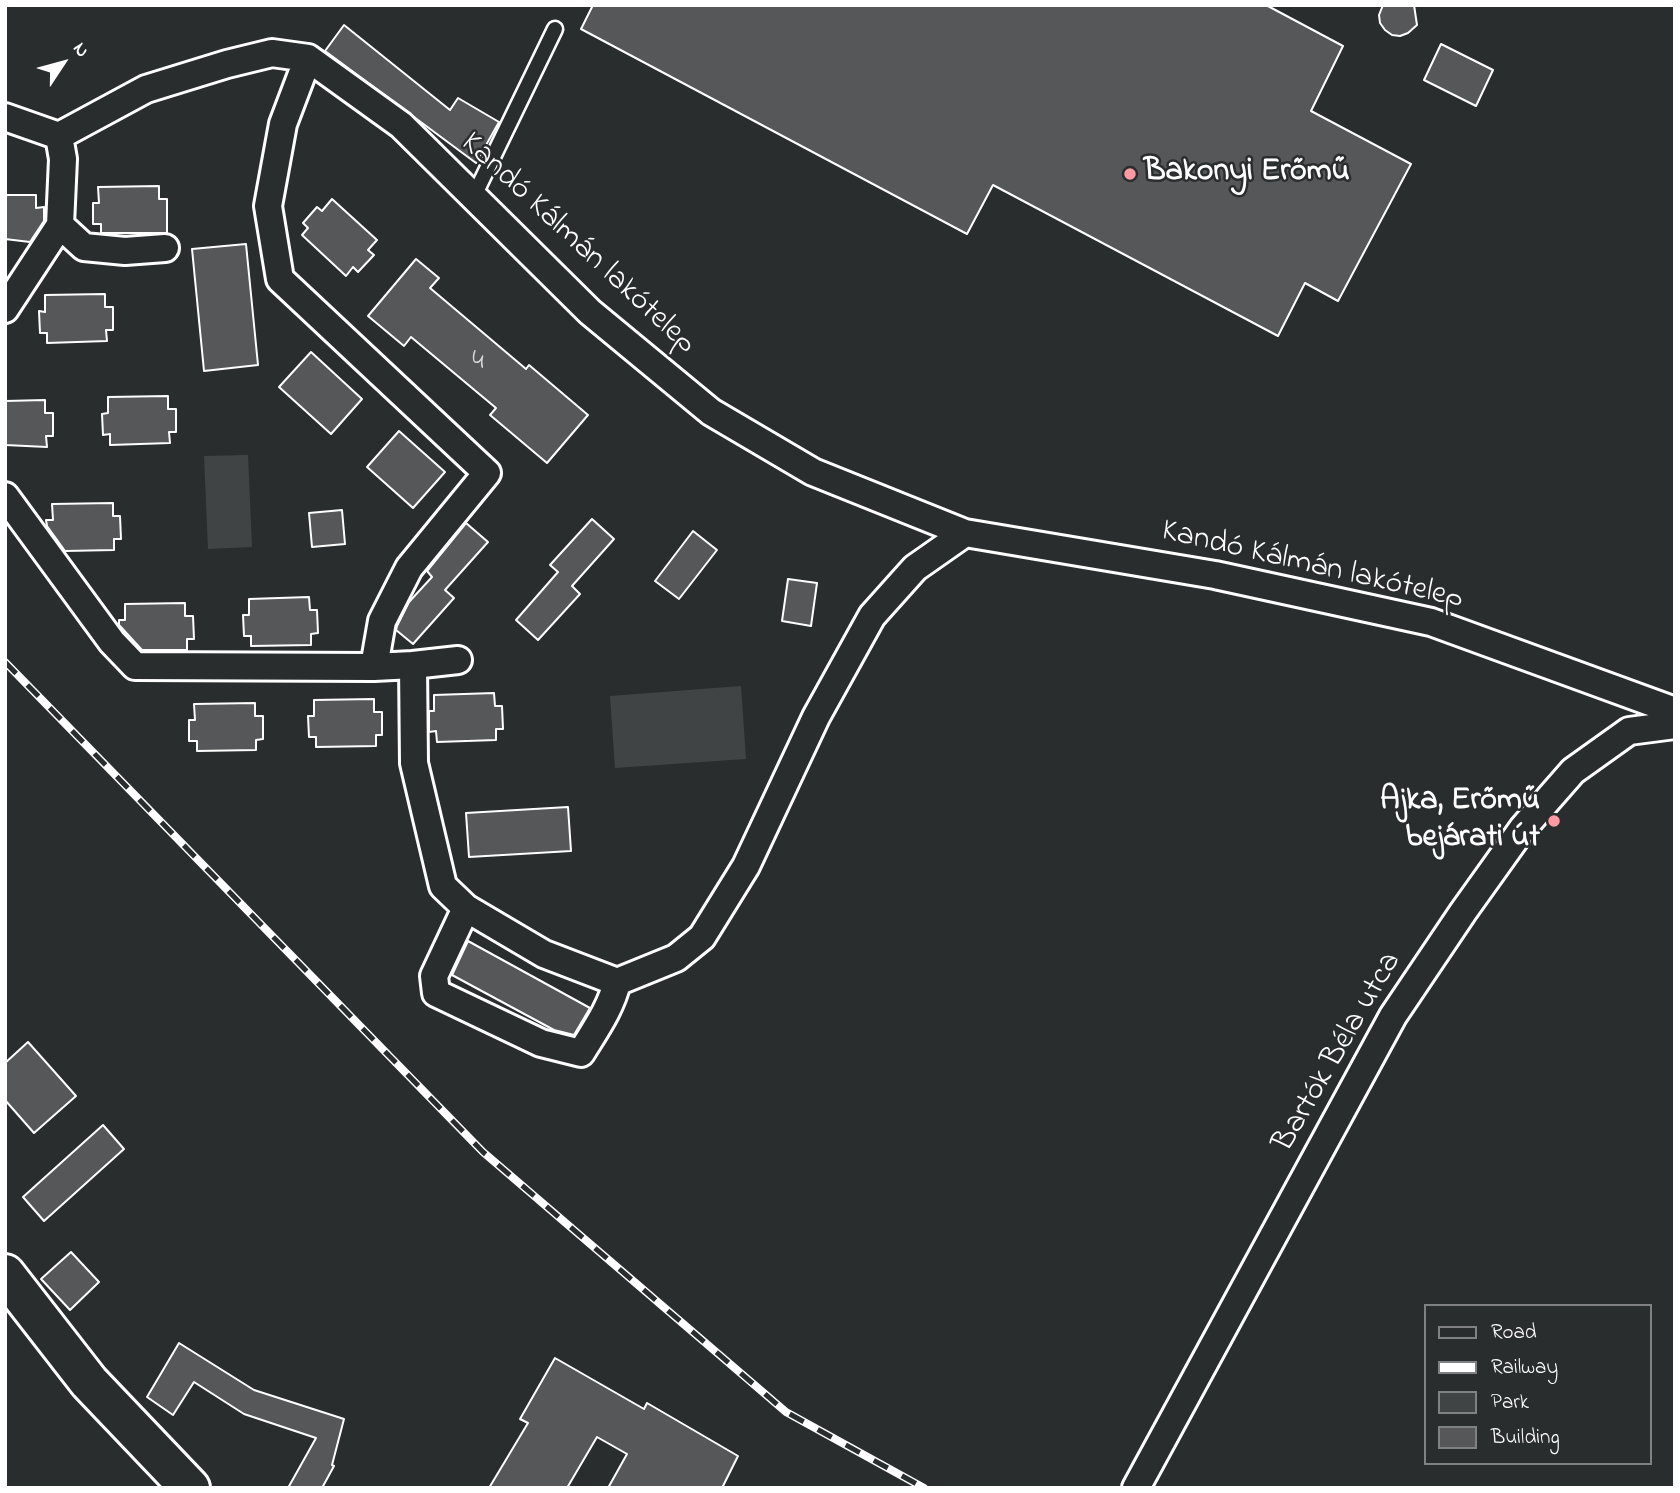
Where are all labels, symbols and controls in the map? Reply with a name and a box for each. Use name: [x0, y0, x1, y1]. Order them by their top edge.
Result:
north arrow: [28, 28, 98, 98]
text: N: [66, 37, 95, 63]
street label: Kandó Kálmán lakótelep: [451, 126, 703, 364]
place label: Bakonyi Erőmű: [1144, 155, 1350, 193]
marker: Bakonyi Erőmű: [1122, 166, 1138, 182]
house number: 4: [472, 346, 484, 380]
street label: Kandó Kálmán lakótelep: [1157, 514, 1467, 620]
place label: Ajka, Erőmű bejárati út: [1380, 784, 1540, 859]
marker: Ajka, Erőmű bejárati út: [1546, 813, 1562, 829]
street label: Bartók Béla utca: [1266, 946, 1412, 1160]
legend: [1424, 1304, 1652, 1465]
text: Road: [1491, 1318, 1537, 1348]
text: Railway: [1491, 1353, 1558, 1383]
text: Park: [1491, 1388, 1529, 1418]
text: Building: [1491, 1423, 1560, 1453]

